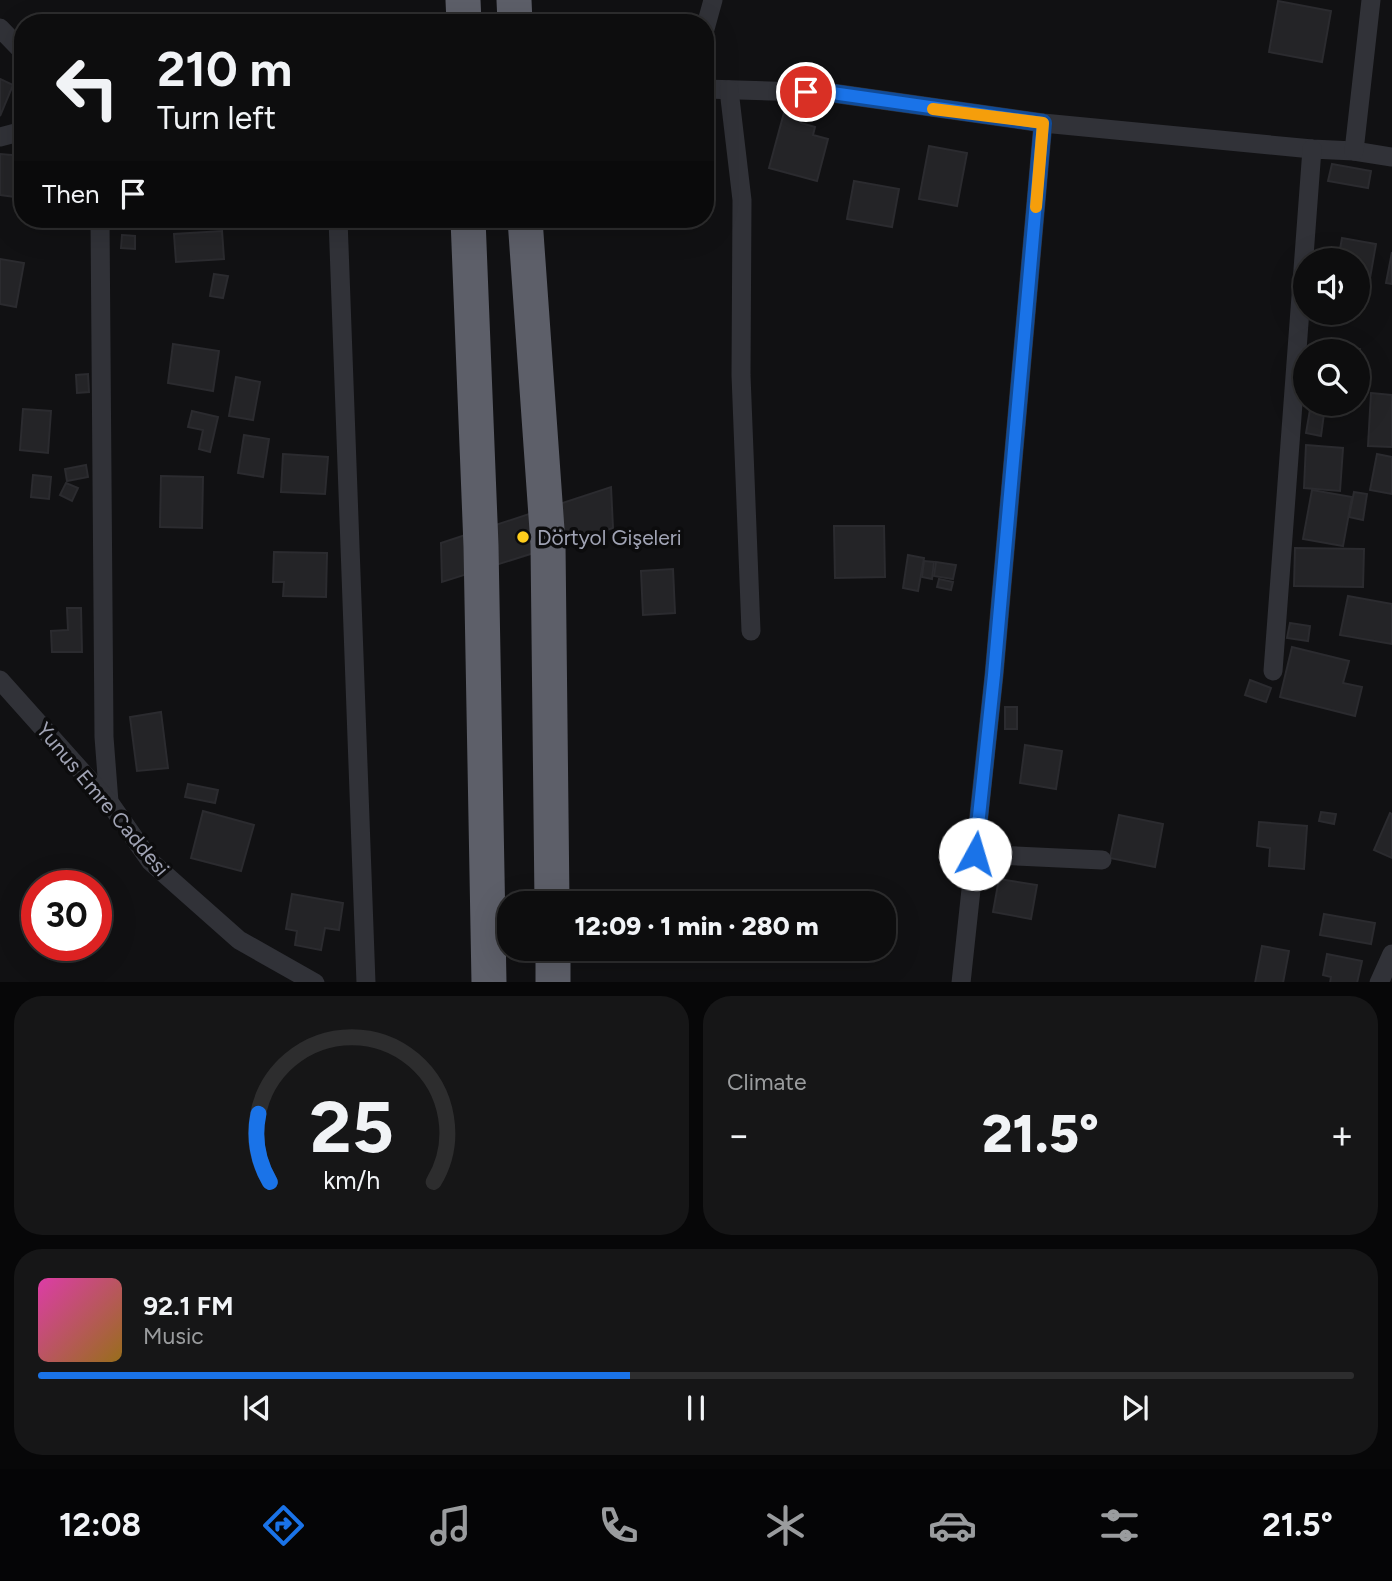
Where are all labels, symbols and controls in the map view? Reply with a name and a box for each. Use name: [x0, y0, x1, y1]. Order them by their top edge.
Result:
text: 210 m: [157, 39, 292, 98]
icon: left: [42, 42, 133, 133]
pin: [776, 62, 836, 122]
icon: arrive: [787, 73, 825, 111]
text: Turn left: [157, 99, 276, 137]
icon: arrive: [114, 175, 152, 213]
text: Then: [42, 178, 100, 210]
map controls: [1293, 248, 1370, 416]
button: sound: [1293, 248, 1370, 325]
button: search: [1293, 339, 1370, 416]
place label: Dörtyol Gişeleri: [537, 525, 682, 550]
marker: Dörtyol Gişeleri: [515, 529, 531, 545]
street label: Yunus Emre Caddesi: [31, 717, 175, 881]
position arrow: [938, 817, 1012, 891]
speed limit sign: 30: [21, 870, 112, 961]
text: 12:09 · 1 min · 280 m: [574, 910, 819, 942]
text: Climate: [727, 1068, 806, 1096]
text: 25: [309, 1083, 394, 1170]
text: 21.5°: [982, 1103, 1099, 1165]
text: −: [727, 1112, 751, 1158]
text: +: [1330, 1112, 1354, 1158]
text: km/h: [323, 1164, 380, 1194]
text: 92.1 FM: [143, 1290, 233, 1322]
text: Music: [143, 1322, 204, 1350]
icon: previous: [238, 1389, 276, 1427]
icon: pause: [677, 1389, 715, 1427]
icon: next: [1116, 1389, 1154, 1427]
icon: directions: [259, 1501, 308, 1550]
icon: music: [426, 1501, 475, 1550]
icon: phone: [594, 1501, 643, 1550]
icon: climate: [761, 1501, 810, 1550]
icon: car: [928, 1501, 977, 1550]
icon: filters: [1095, 1501, 1144, 1550]
text: 12:08: [59, 1506, 141, 1544]
text: 21.5°: [1262, 1506, 1333, 1544]

